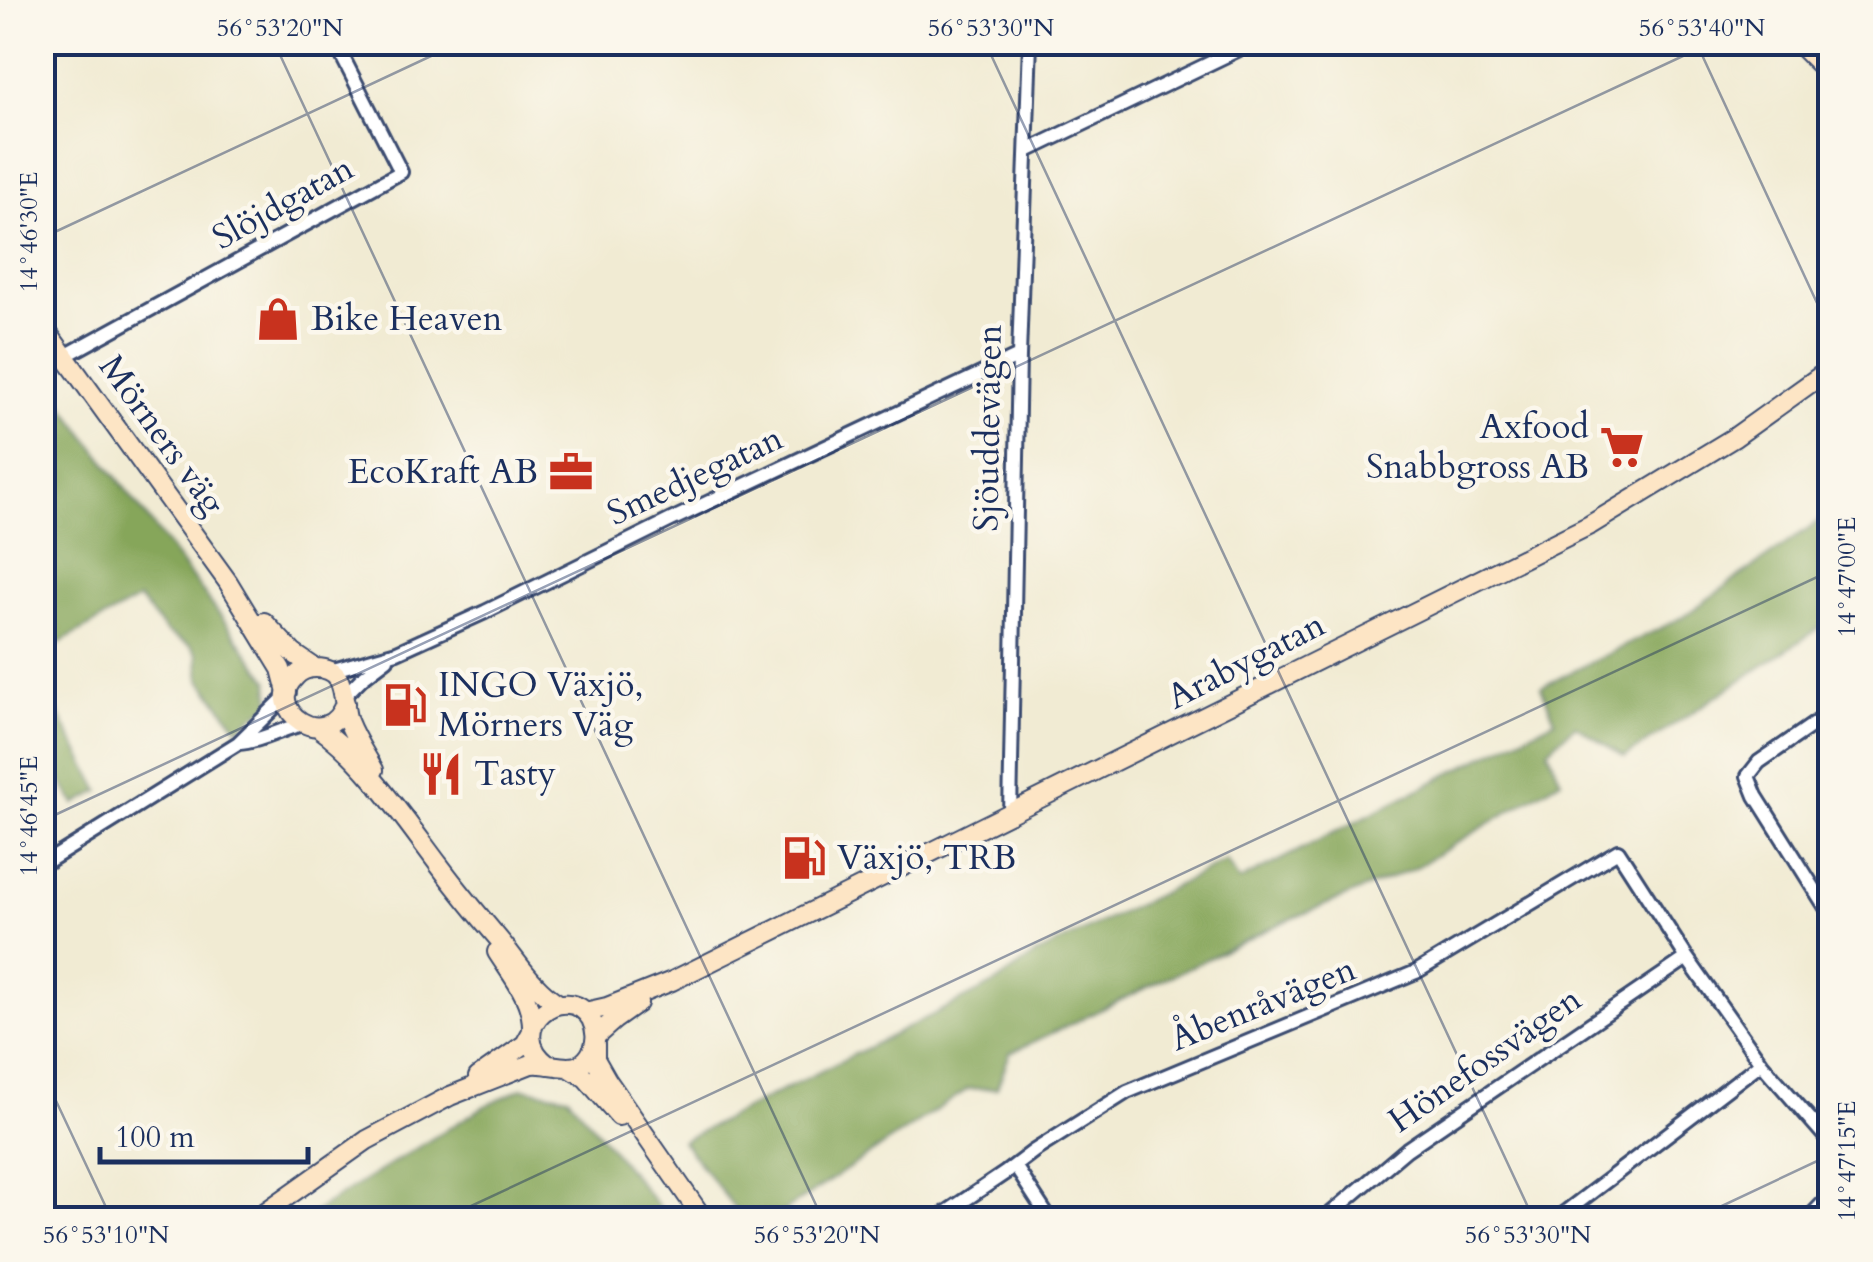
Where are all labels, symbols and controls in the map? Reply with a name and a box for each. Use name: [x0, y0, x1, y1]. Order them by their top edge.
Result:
text: 56°53'20"N: [217, 11, 343, 45]
text: 56°53'30"N: [928, 11, 1054, 45]
text: 56°53'40"N: [1639, 11, 1765, 45]
street label: Slöjdgatan: [204, 144, 362, 261]
text: 14°46'30"E: [12, 172, 46, 292]
shop icon: Bike Heaven: [254, 295, 302, 343]
place label: Bike Heaven: [311, 295, 503, 343]
street label: Sjöuddevägen: [962, 324, 1014, 532]
street label: Mörners väg: [88, 345, 237, 525]
place label: Axfood Snabbgross AB: [1366, 403, 1589, 491]
street label: Smedjegatan: [600, 414, 791, 538]
supermarket icon: Axfood Snabbgross AB: [1598, 423, 1646, 471]
place label: EcoKraft AB: [348, 448, 538, 496]
office icon: EcoKraft AB: [547, 448, 595, 496]
text: 14°47'00"E: [1830, 517, 1864, 637]
street label: Arabygatan: [1159, 601, 1333, 721]
place label: INGO Växjö, Mörners Väg: [438, 661, 643, 749]
fuel station icon: INGO Växjö, Mörners Väg: [381, 681, 429, 729]
restaurant icon: Tasty: [417, 750, 465, 798]
place label: Tasty: [474, 750, 557, 798]
text: 14°46'45"E: [12, 756, 46, 876]
fuel station icon: Växjö, TRB: [780, 834, 828, 882]
place label: Växjö, TRB: [837, 834, 1016, 882]
street label: Åbenråvägen: [1163, 945, 1363, 1063]
street label: Hönefossvägen: [1379, 976, 1591, 1144]
text: 14°47'15"E: [1830, 1101, 1864, 1221]
scale bar: [100, 1102, 308, 1164]
text: 100 m: [115, 1117, 195, 1158]
text: 56°53'10"N: [43, 1218, 169, 1252]
text: 56°53'20"N: [754, 1218, 880, 1252]
text: 56°53'30"N: [1465, 1218, 1591, 1252]

